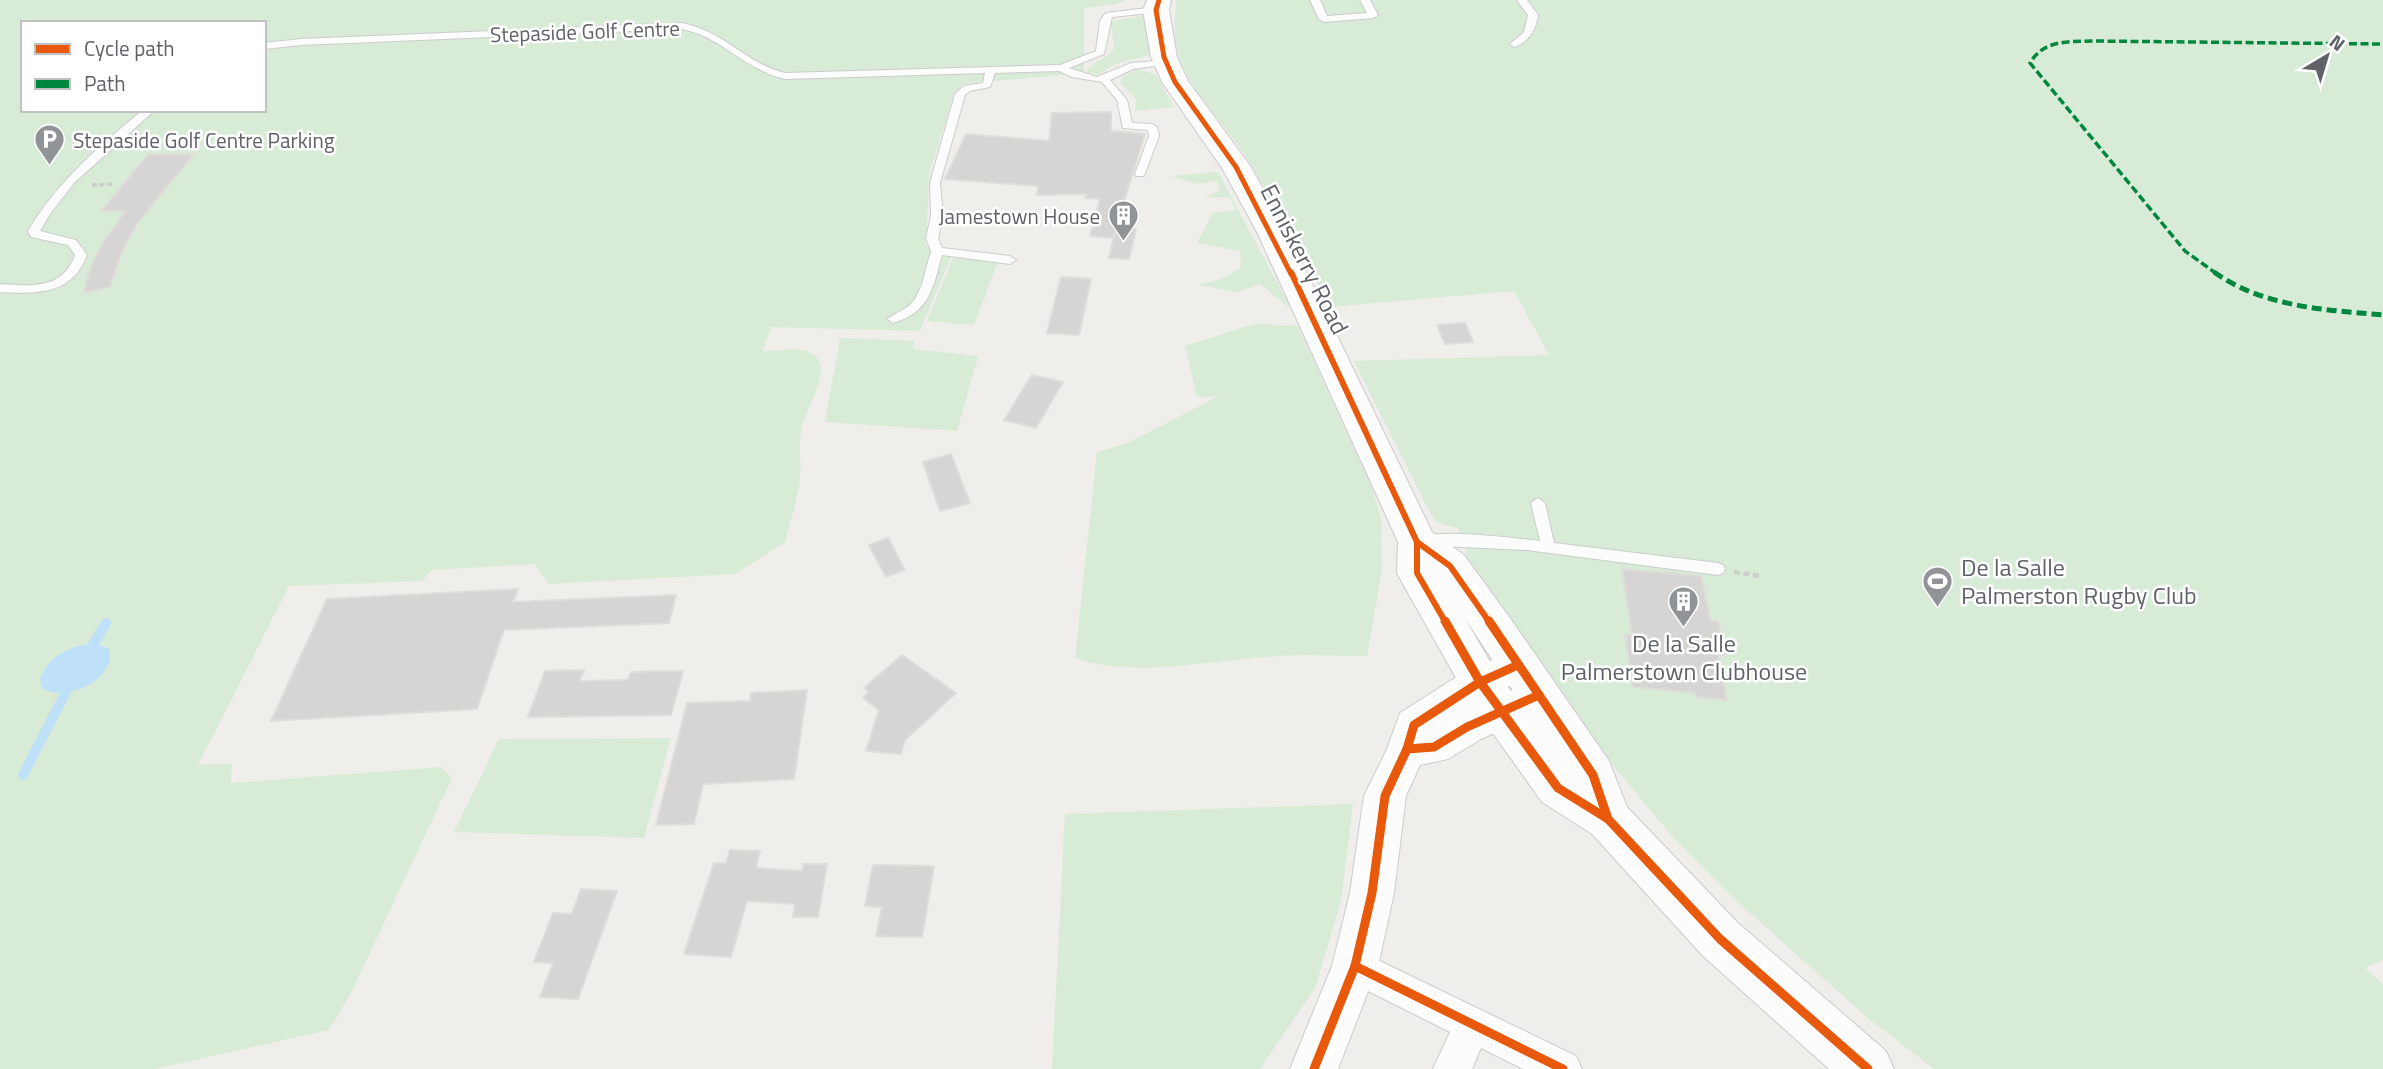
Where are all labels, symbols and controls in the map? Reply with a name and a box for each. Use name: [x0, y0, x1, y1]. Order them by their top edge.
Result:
street label: Stepaside Golf Centre: [490, 12, 680, 50]
legend: [21, 21, 266, 112]
north arrow: [2292, 21, 2362, 91]
text: N: [2324, 27, 2352, 58]
text: Cycle path: [84, 32, 175, 64]
text: Path: [84, 67, 126, 99]
parking icon: Stepaside Golf Centre Parking: [33, 123, 67, 167]
place label: Stepaside Golf Centre Parking: [73, 124, 335, 156]
street label: Enniskerry Road: [1252, 178, 1358, 340]
building icon: Jamestown House: [1106, 199, 1140, 243]
place label: Jamestown House: [939, 200, 1100, 232]
place label: De la Salle Palmerston Rugby Club: [1961, 549, 2197, 613]
sports icon: De la Salle Palmerston Rugby Club: [1921, 564, 1955, 608]
building icon: De la Salle Palmerstown Clubhouse: [1667, 584, 1701, 628]
place label: De la Salle Palmerstown Clubhouse: [1561, 625, 1807, 689]

